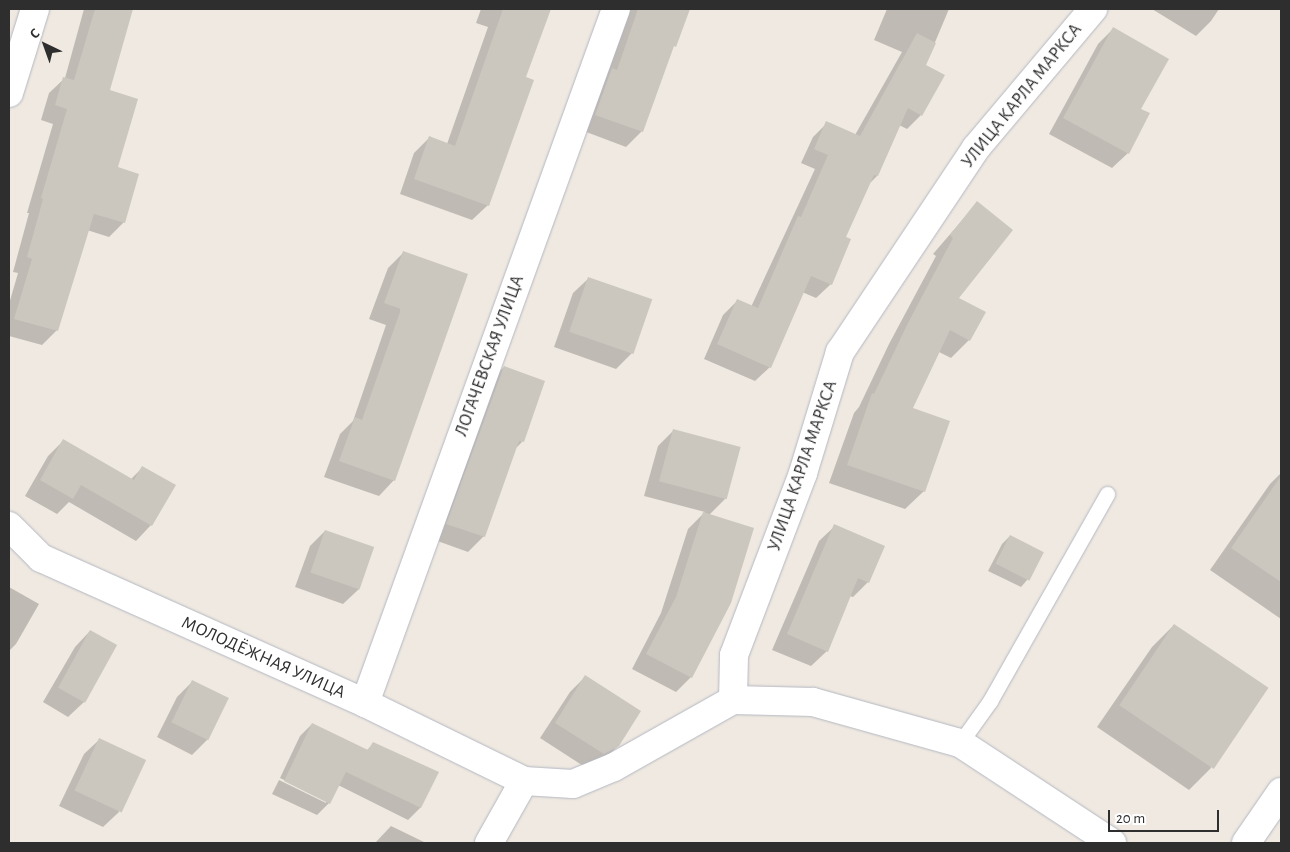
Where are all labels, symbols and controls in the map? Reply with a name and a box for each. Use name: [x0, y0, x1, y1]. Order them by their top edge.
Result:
north arrow: [20, 20, 70, 70]
street label: УЛИЦА КАРЛА МАРКСА: [957, 20, 1087, 172]
text: С: [27, 26, 43, 42]
street label: ЛОГАЧЕВСКАЯ УЛИЦА: [451, 273, 529, 439]
street label: УЛИЦА КАРЛА МАРКСА: [764, 378, 842, 554]
street label: МОЛОДЁЖНАЯ УЛИЦА: [178, 612, 348, 704]
scale bar: [1110, 800, 1221, 832]
text: 20 m: [1116, 811, 1145, 826]

